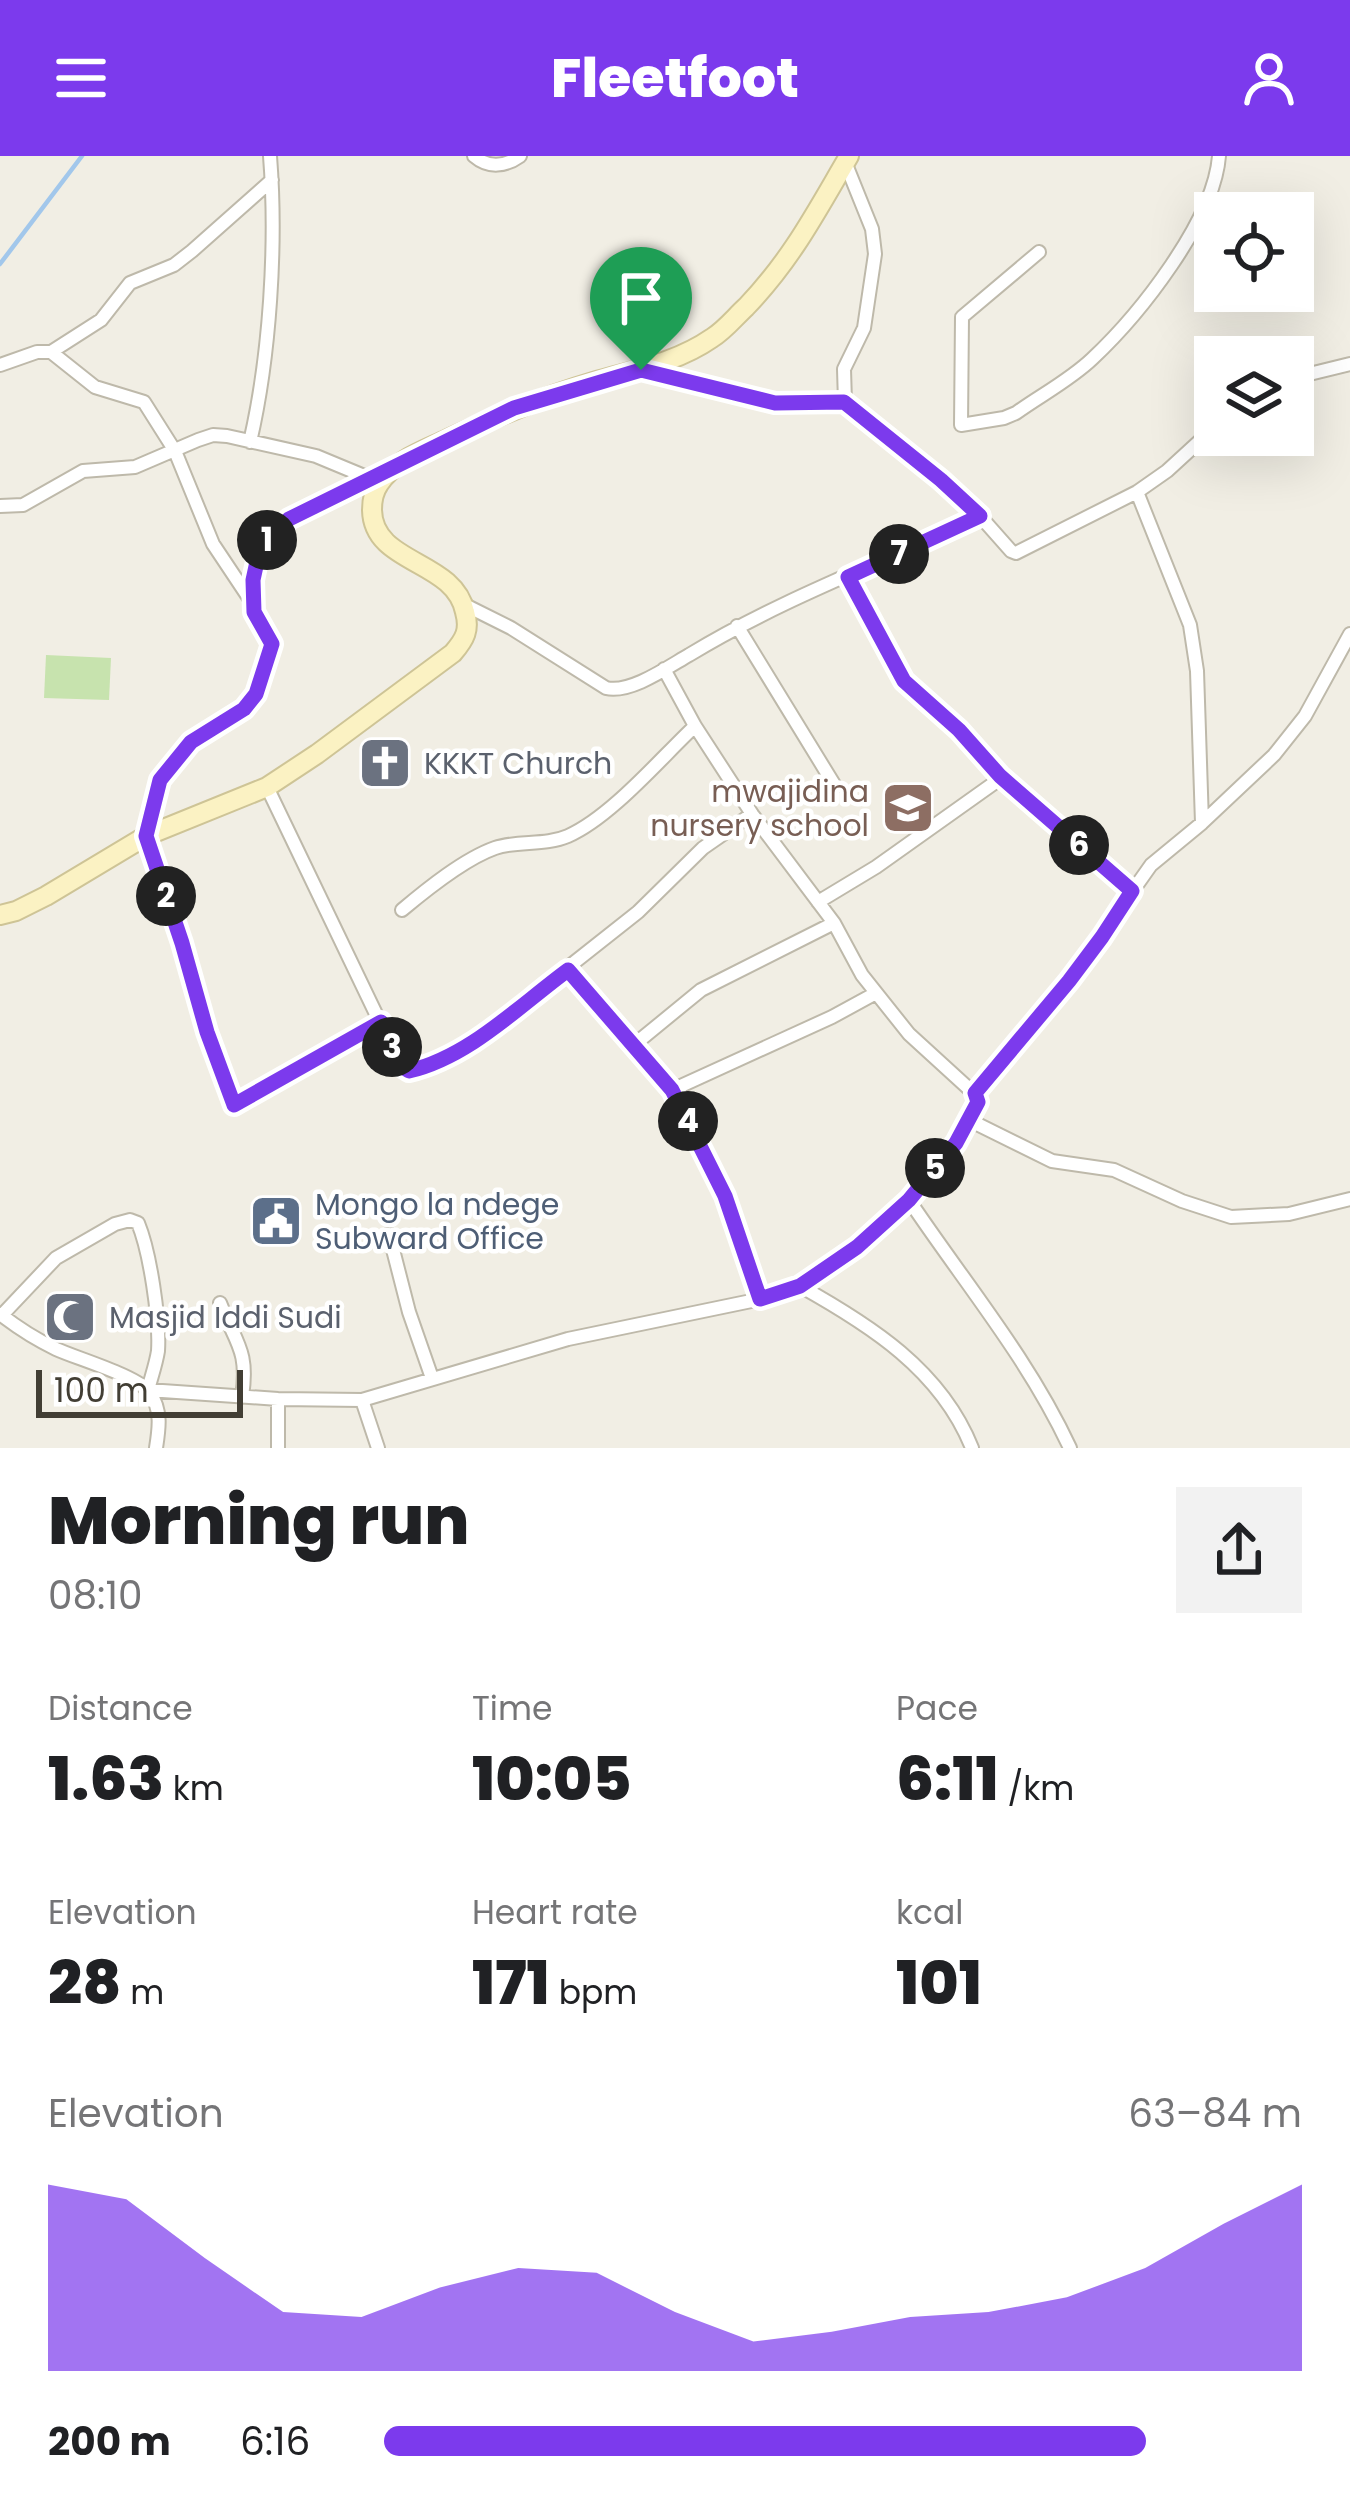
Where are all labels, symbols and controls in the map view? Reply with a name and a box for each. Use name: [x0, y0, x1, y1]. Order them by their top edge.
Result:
text: Fleetfoot: [551, 40, 799, 116]
icon: menu: [48, 45, 114, 111]
icon: person: [1236, 45, 1302, 111]
map controls: [1194, 192, 1314, 456]
button: locate: [1194, 192, 1314, 312]
pin: [590, 247, 692, 370]
icon: arrive: [608, 265, 674, 331]
button: layers: [1194, 336, 1314, 456]
pin: 1: [237, 510, 297, 570]
text: 1: [261, 516, 273, 563]
pin: 7: [869, 524, 929, 584]
text: 7: [890, 530, 908, 577]
church icon: KKKT Church: [357, 735, 413, 791]
place label: KKKT Church: [424, 742, 612, 785]
place label: mwajidina nursery school: [650, 770, 869, 847]
school or university icon: mwajidina nursery school: [880, 780, 936, 836]
pin: 6: [1049, 815, 1109, 875]
text: 6: [1068, 821, 1090, 868]
pin: 2: [136, 866, 196, 926]
text: 2: [157, 872, 175, 919]
pin: 3: [362, 1017, 422, 1077]
text: 3: [382, 1023, 402, 1070]
pin: 4: [658, 1091, 718, 1151]
text: 4: [677, 1097, 699, 1144]
pin: 5: [905, 1138, 965, 1198]
text: 5: [924, 1144, 946, 1191]
place label: Mongo la ndege Subward Office: [315, 1183, 559, 1260]
public building icon: Mongo la ndege Subward Office: [248, 1193, 304, 1249]
mosque icon: Masjid Iddi Sudi: [42, 1289, 98, 1345]
place label: Masjid Iddi Sudi: [109, 1296, 342, 1339]
scale bar: [36, 1364, 243, 1417]
text: 100 m: [54, 1367, 149, 1414]
text: Morning run: [48, 1475, 470, 1567]
button: share: [1176, 1487, 1302, 1613]
text: 08:10: [48, 1568, 142, 1623]
text: Distance: [48, 1685, 193, 1732]
text: Time: [472, 1685, 552, 1732]
text: Pace: [896, 1685, 978, 1732]
text: 1.63: [48, 1737, 164, 1821]
text: 10:05: [472, 1737, 631, 1821]
text: 6:11: [896, 1737, 999, 1821]
text: km: [164, 1765, 224, 1812]
text: /km: [999, 1765, 1074, 1812]
text: Elevation: [48, 1889, 197, 1936]
text: Heart rate: [472, 1889, 638, 1936]
text: kcal: [896, 1889, 963, 1936]
text: 28: [48, 1941, 121, 2025]
text: 171: [472, 1941, 550, 2025]
text: 101: [896, 1941, 982, 2025]
text: m: [121, 1969, 164, 2016]
text: bpm: [550, 1969, 637, 2016]
text: Elevation: [48, 2086, 224, 2141]
text: 63–84 m: [1128, 2086, 1302, 2141]
text: 200 m: [48, 2414, 171, 2469]
text: 6:16: [240, 2414, 310, 2469]

